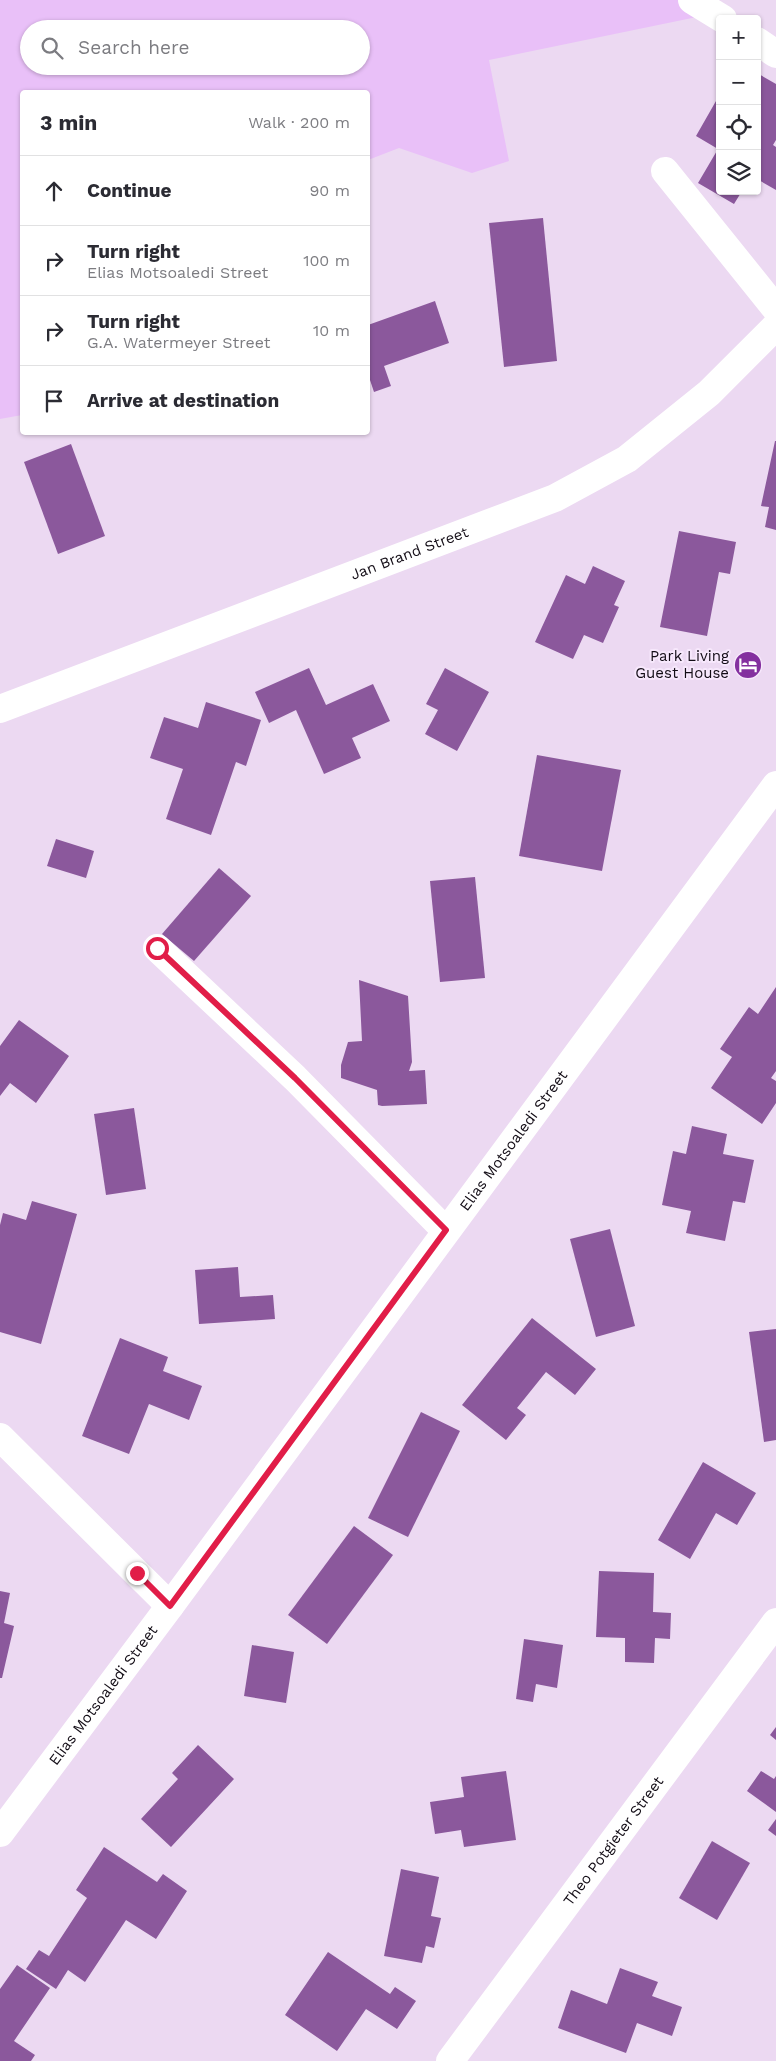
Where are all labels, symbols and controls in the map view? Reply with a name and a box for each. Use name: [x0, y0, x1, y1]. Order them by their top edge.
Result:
map controls: [716, 15, 761, 195]
button: +: [716, 15, 761, 60]
search box: [20, 20, 370, 75]
icon: search: [38, 34, 66, 62]
text: Search here: [78, 36, 189, 59]
button: −: [716, 60, 761, 105]
button: locate: [716, 105, 761, 150]
text: 3 min: [40, 110, 97, 135]
text: Walk · 200 m: [248, 113, 350, 132]
button: layers: [716, 150, 761, 195]
icon: ahead: [40, 177, 68, 205]
text: Continue: [87, 179, 171, 202]
text: 90 m: [309, 181, 350, 200]
text: Turn right: [87, 240, 180, 263]
icon: right: [40, 247, 68, 275]
text: 100 m: [303, 251, 350, 270]
text: Elias Motsoaledi Street: [87, 263, 268, 282]
text: Turn right: [87, 310, 180, 333]
icon: right: [40, 317, 68, 345]
text: 10 m: [313, 321, 350, 340]
text: G.A. Watermeyer Street: [87, 333, 270, 352]
icon: arrive: [40, 387, 68, 415]
text: Arrive at destination: [87, 389, 279, 412]
street label: Jan Brand Street: [348, 523, 471, 584]
place label: Park Living Guest House: [635, 647, 729, 682]
hotel icon: Park Living Guest House: [733, 650, 763, 680]
route start: [146, 937, 169, 960]
street label: Elias Motsoaledi Street: [456, 1066, 572, 1214]
route end: [126, 1562, 149, 1585]
street label: Elias Motsoaledi Street: [45, 1621, 162, 1769]
street label: Theo Potgieter Street: [559, 1772, 668, 1909]

